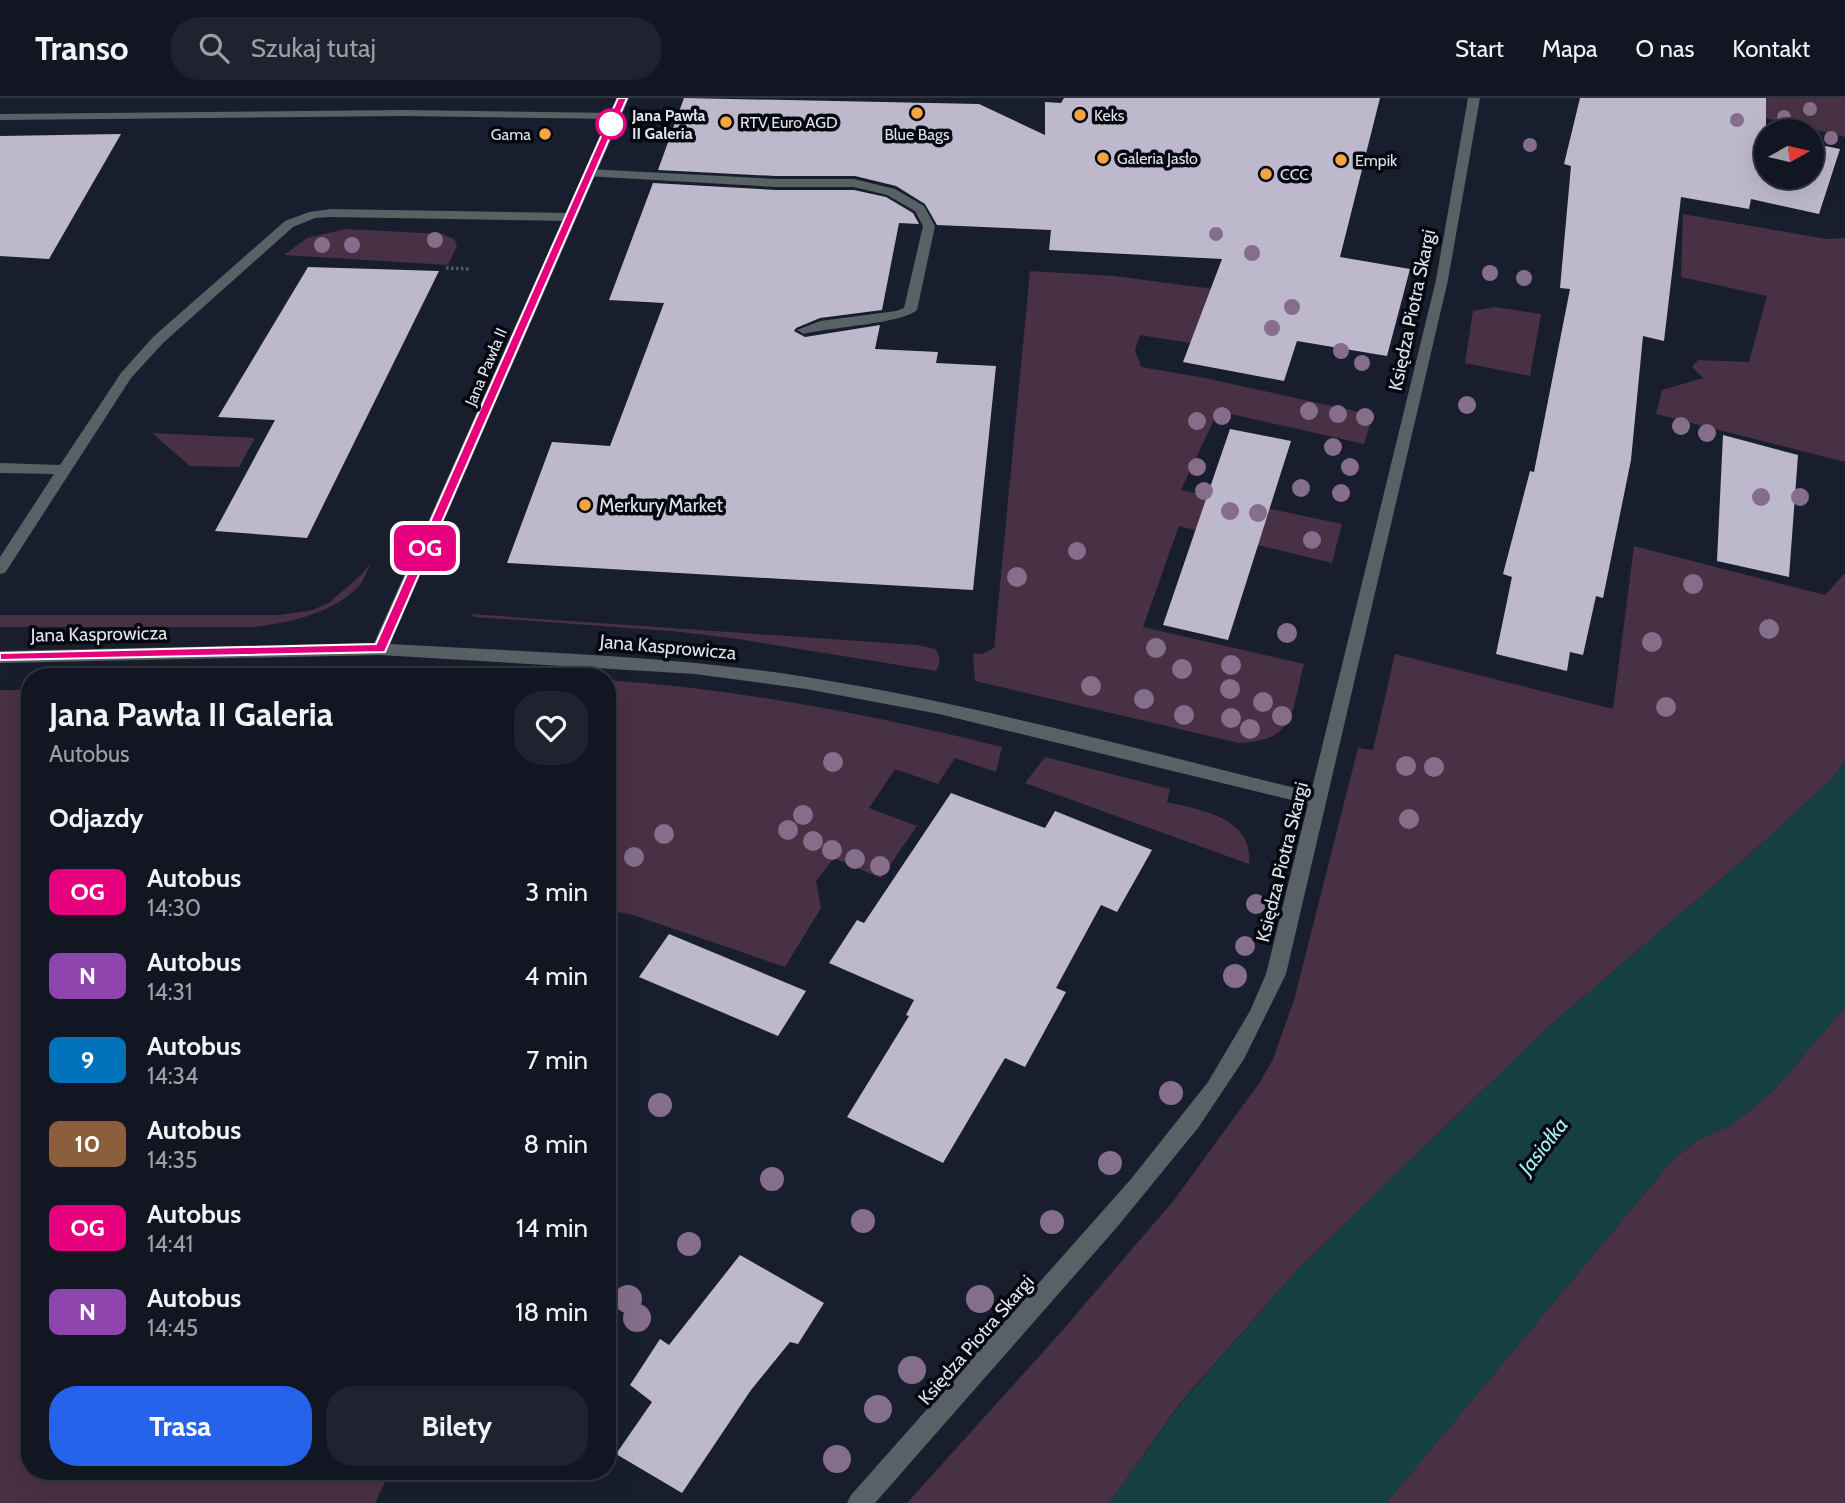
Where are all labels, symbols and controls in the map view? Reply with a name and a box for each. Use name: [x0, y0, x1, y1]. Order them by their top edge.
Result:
search box: [171, 17, 661, 80]
text: Transo: [35, 28, 129, 68]
icon: search: [195, 29, 233, 67]
text: Szukaj tutaj: [251, 32, 376, 64]
text: Start: [1455, 34, 1504, 63]
text: Mapa: [1542, 34, 1598, 63]
text: O nas: [1636, 34, 1694, 63]
text: Kontakt: [1732, 34, 1810, 63]
marker: Blue Bags: [909, 105, 925, 121]
place label: Jana Pawła II Galeria: [631, 106, 706, 143]
place label: Keks: [1094, 106, 1125, 125]
marker: Keks: [1072, 107, 1088, 123]
marker: Jana Pawła II Galeria: [596, 109, 626, 139]
place label: RTV Euro AGD: [740, 113, 838, 132]
marker: RTV Euro AGD: [718, 114, 734, 130]
north arrow: [1754, 119, 1824, 189]
map controls: [1754, 119, 1824, 189]
place label: Gama: [491, 125, 531, 144]
place label: Blue Bags: [884, 125, 950, 144]
marker: Gama: [537, 126, 553, 142]
place label: Galeria Jasło: [1117, 149, 1198, 168]
marker: Galeria Jasło: [1095, 150, 1111, 166]
place label: Empik: [1355, 151, 1398, 170]
marker: Empik: [1333, 152, 1349, 168]
place label: CCC: [1280, 165, 1309, 184]
marker: CCC: [1258, 166, 1274, 182]
street label: Księdza Piotra Skargi: [1384, 227, 1440, 393]
street label: Jana Pawła II: [461, 325, 511, 410]
place label: Merkury Market: [599, 494, 724, 517]
marker: Merkury Market: [577, 497, 593, 513]
line badge: OG: [394, 525, 457, 571]
text: OG: [408, 533, 442, 562]
street label: Jana Kasprowicza: [29, 621, 168, 647]
street label: Jana Kasprowicza: [598, 629, 737, 664]
button: heart: [514, 691, 588, 765]
text: Jana Pawła II Galeria: [49, 694, 333, 734]
text: Autobus: [49, 740, 130, 768]
street label: Księdza Piotra Skargi: [1251, 780, 1313, 944]
text: Odjazdy: [49, 802, 144, 834]
text: Autobus: [147, 862, 241, 894]
text: 3 min: [525, 876, 588, 908]
text: OG: [70, 877, 105, 906]
text: 14:30: [147, 894, 201, 922]
text: Autobus: [147, 946, 241, 978]
text: 4 min: [524, 960, 588, 992]
text: N: [79, 961, 96, 990]
text: 14:31: [147, 978, 193, 1006]
text: Autobus: [147, 1030, 241, 1062]
text: 7 min: [526, 1044, 588, 1076]
text: 9: [81, 1045, 94, 1074]
text: 14:34: [147, 1062, 198, 1090]
water label: Jasiołka: [1512, 1113, 1573, 1181]
text: Autobus: [147, 1114, 241, 1146]
text: 8 min: [524, 1128, 588, 1160]
text: 10: [75, 1129, 100, 1158]
text: 14:35: [147, 1146, 197, 1174]
text: Autobus: [147, 1198, 241, 1230]
text: 14 min: [516, 1212, 588, 1244]
text: OG: [70, 1213, 105, 1242]
text: 14:41: [147, 1230, 193, 1258]
street label: Księdza Piotra Skargi: [913, 1270, 1039, 1410]
text: Autobus: [147, 1282, 241, 1314]
text: 18 min: [515, 1296, 588, 1328]
text: N: [79, 1297, 96, 1326]
text: 14:45: [147, 1314, 198, 1342]
button: Trasa: [49, 1386, 312, 1466]
button: Bilety: [326, 1386, 588, 1466]

